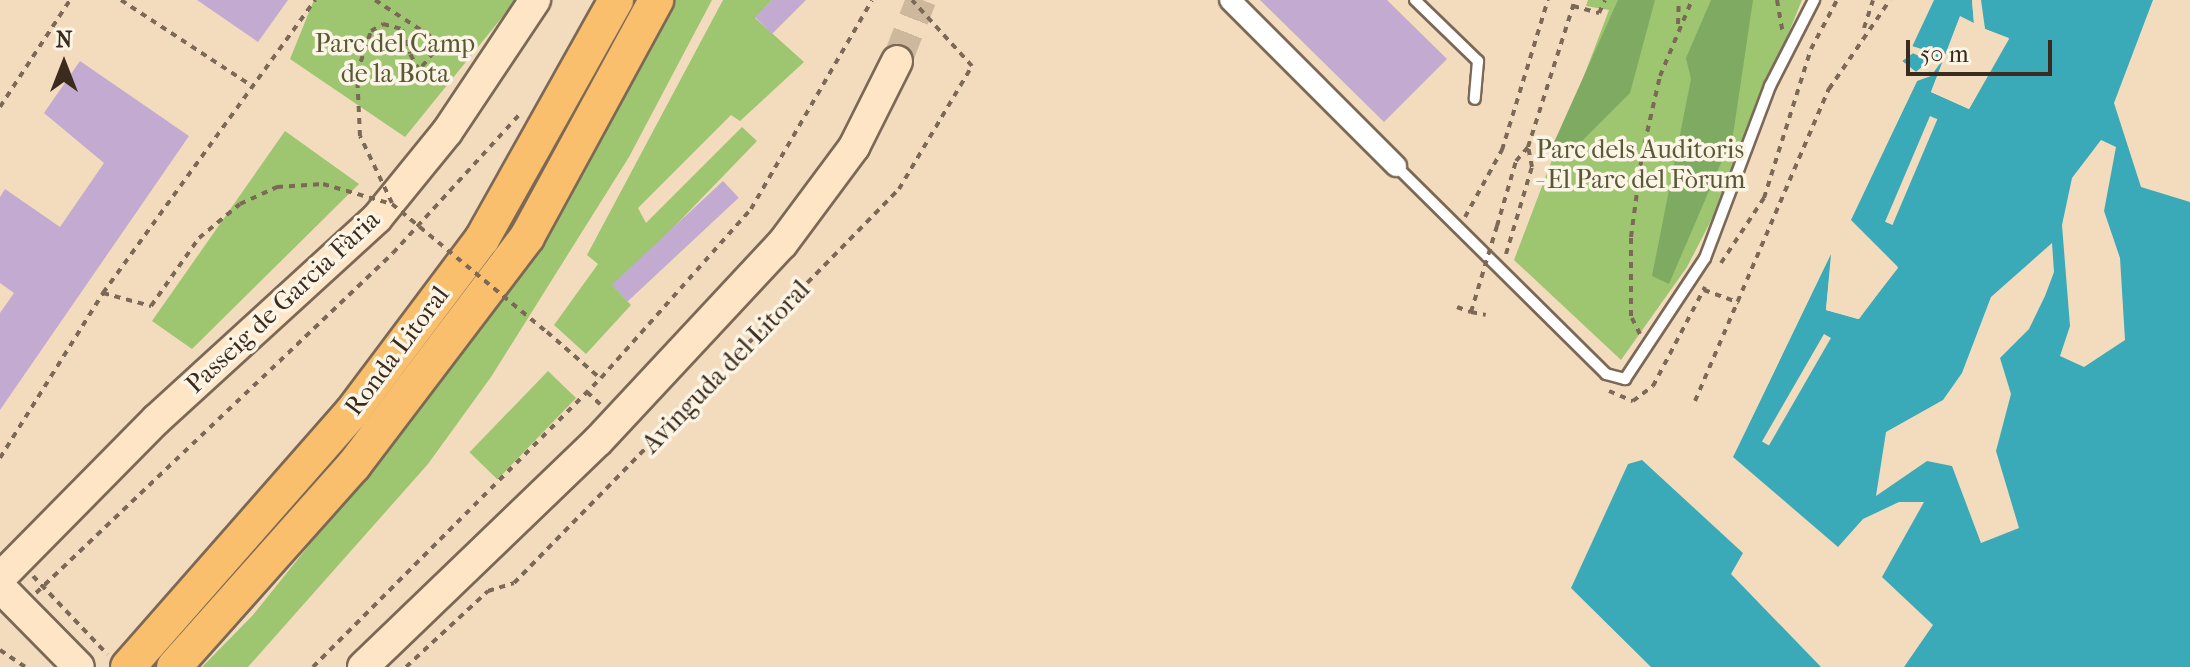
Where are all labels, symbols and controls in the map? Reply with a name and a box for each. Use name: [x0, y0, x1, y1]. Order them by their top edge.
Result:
north arrow: [24, 24, 104, 104]
scale bar: [1910, 24, 2056, 74]
text: N: [56, 27, 72, 53]
park label: Parc del Camp de la Bota: [315, 28, 475, 90]
text: 50 m: [1920, 40, 1969, 68]
park label: Parc dels Auditoris - El Parc del Fòrum: [1535, 134, 1745, 196]
street label: Passeig de Garcia Fària: [179, 204, 387, 400]
street label: Avinguda del Litoral: [636, 274, 816, 460]
street label: Ronda Litoral: [338, 280, 456, 422]

